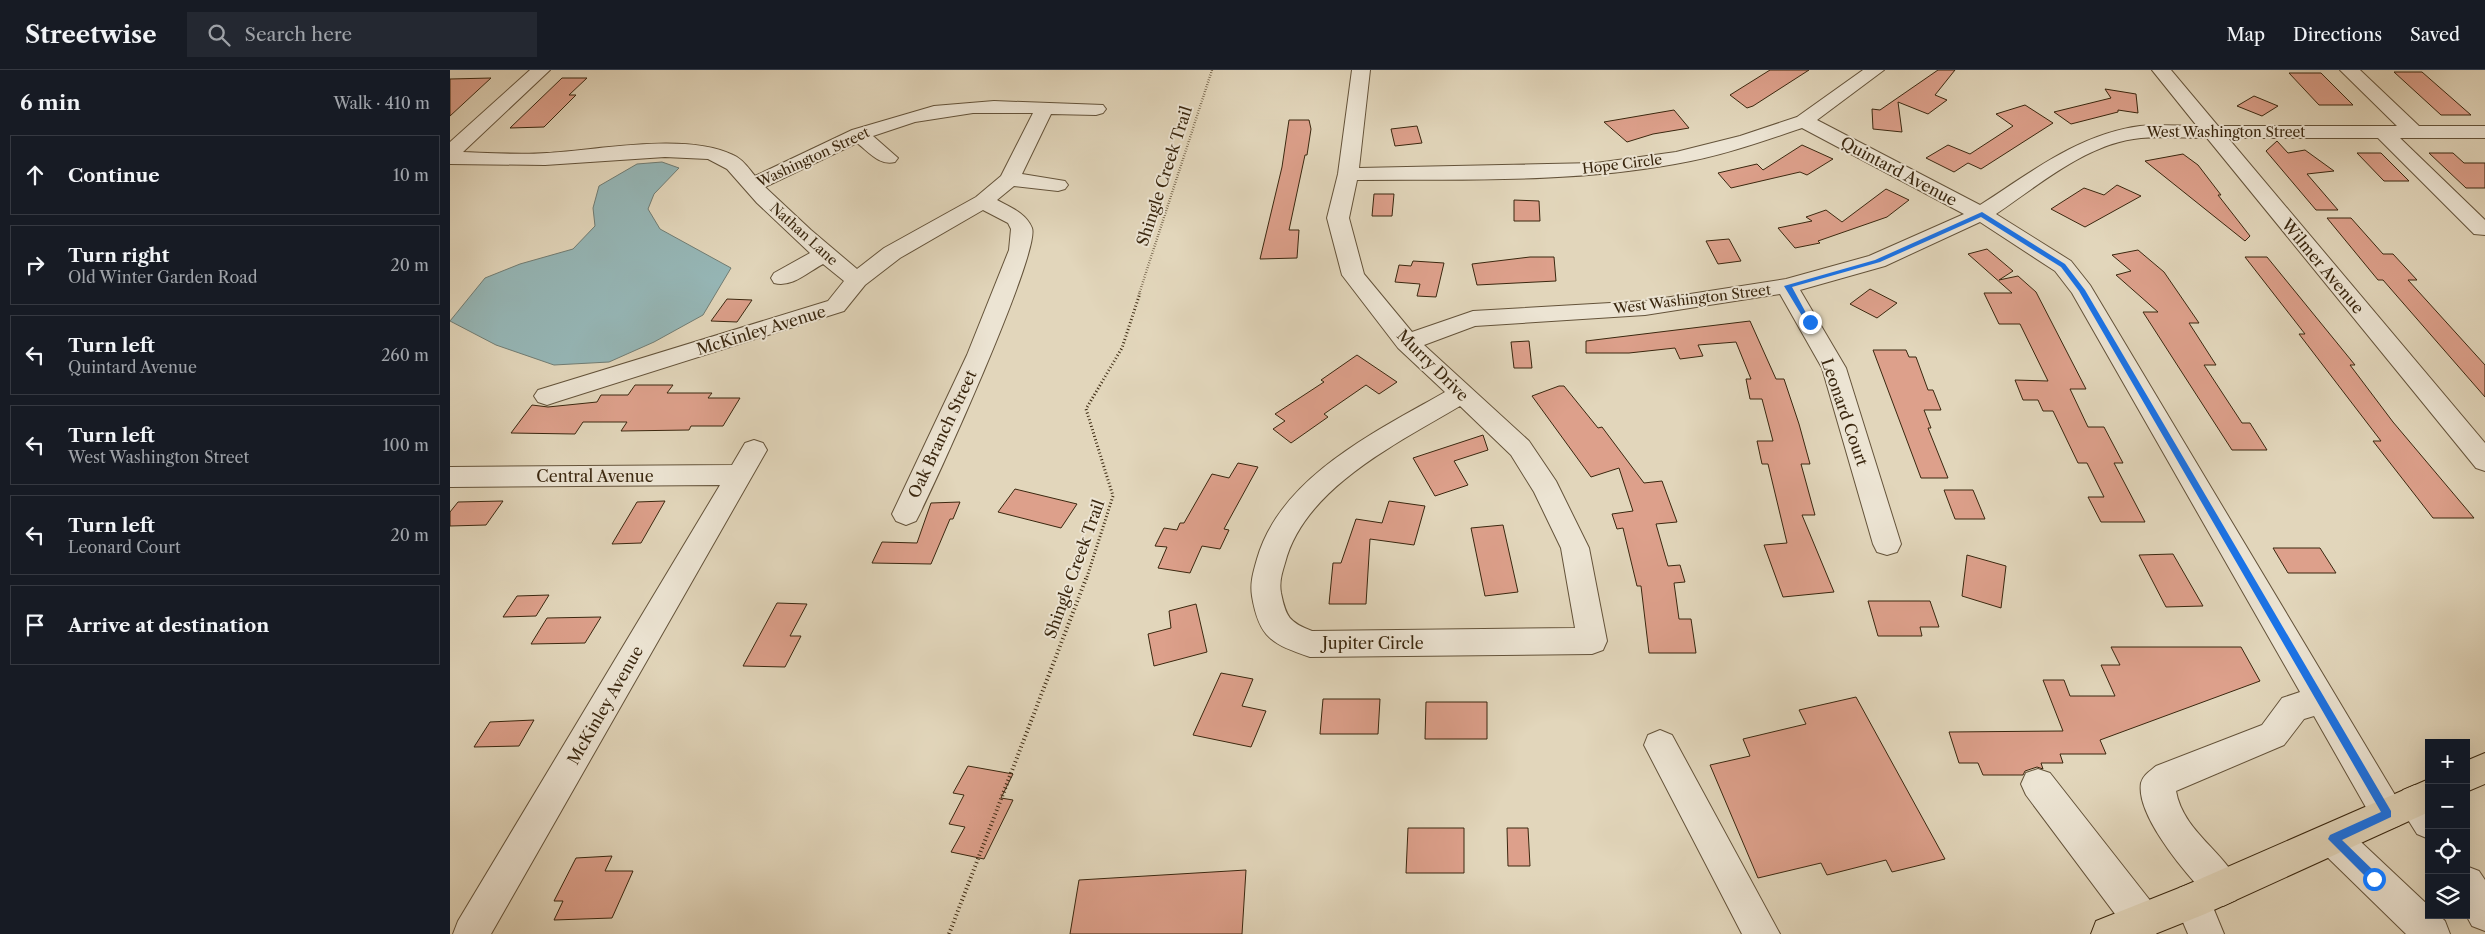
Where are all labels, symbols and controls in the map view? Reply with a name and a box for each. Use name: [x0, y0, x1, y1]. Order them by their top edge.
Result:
search box: [187, 12, 537, 57]
text: Streetwise: [25, 20, 157, 49]
icon: search: [205, 21, 233, 49]
text: Search here: [245, 23, 352, 46]
text: Map: [2226, 24, 2265, 46]
text: Directions: [2293, 24, 2382, 46]
text: Saved: [2410, 24, 2460, 46]
text: 6 min: [20, 90, 81, 115]
text: Walk · 410 m: [333, 93, 430, 113]
street label: Shingle Creek Trail: [1132, 103, 1196, 249]
street label: Washington Street: [753, 123, 872, 191]
street label: West Washington Street: [2146, 123, 2305, 141]
street label: Quintard Avenue: [1837, 132, 1961, 210]
street label: Hope Circle: [1581, 150, 1663, 178]
icon: ahead: [21, 161, 49, 189]
text: Continue: [68, 164, 160, 187]
text: 10 m: [393, 165, 429, 185]
street label: Nathan Lane: [766, 199, 842, 269]
street label: Wilmer Avenue: [2277, 214, 2369, 318]
text: Turn right: [68, 244, 169, 267]
icon: right: [21, 251, 49, 279]
text: 20 m: [390, 255, 429, 275]
text: Old Winter Garden Road: [68, 267, 257, 287]
street label: West Washington Street: [1611, 280, 1772, 318]
street label: McKinley Avenue: [694, 301, 828, 359]
route end: [1799, 311, 1822, 334]
street label: Murry Drive: [1393, 325, 1473, 405]
text: Turn left: [68, 334, 155, 357]
icon: left: [21, 341, 49, 369]
text: 260 m: [381, 345, 429, 365]
street label: Leonard Court: [1817, 355, 1873, 469]
text: Quintard Avenue: [68, 357, 197, 377]
street label: Oak Branch Street: [904, 366, 981, 501]
text: Turn left: [68, 424, 155, 447]
icon: left: [21, 431, 49, 459]
text: 100 m: [383, 435, 429, 455]
text: West Washington Street: [68, 447, 249, 467]
street label: Central Avenue: [536, 466, 654, 486]
street label: Shingle Creek Trail: [1040, 497, 1108, 641]
text: Turn left: [68, 514, 155, 537]
icon: left: [21, 521, 49, 549]
text: 20 m: [390, 525, 429, 545]
text: Leonard Court: [68, 537, 181, 557]
icon: arrive: [21, 611, 49, 639]
text: Arrive at destination: [68, 614, 269, 637]
street label: Jupiter Circle: [1319, 633, 1424, 653]
street label: McKinley Avenue: [563, 642, 647, 768]
map controls: [2425, 739, 2470, 919]
button: +: [2425, 739, 2470, 784]
button: −: [2425, 784, 2470, 829]
button: locate: [2425, 829, 2470, 874]
route start: [2363, 868, 2386, 891]
button: layers: [2425, 874, 2470, 919]

